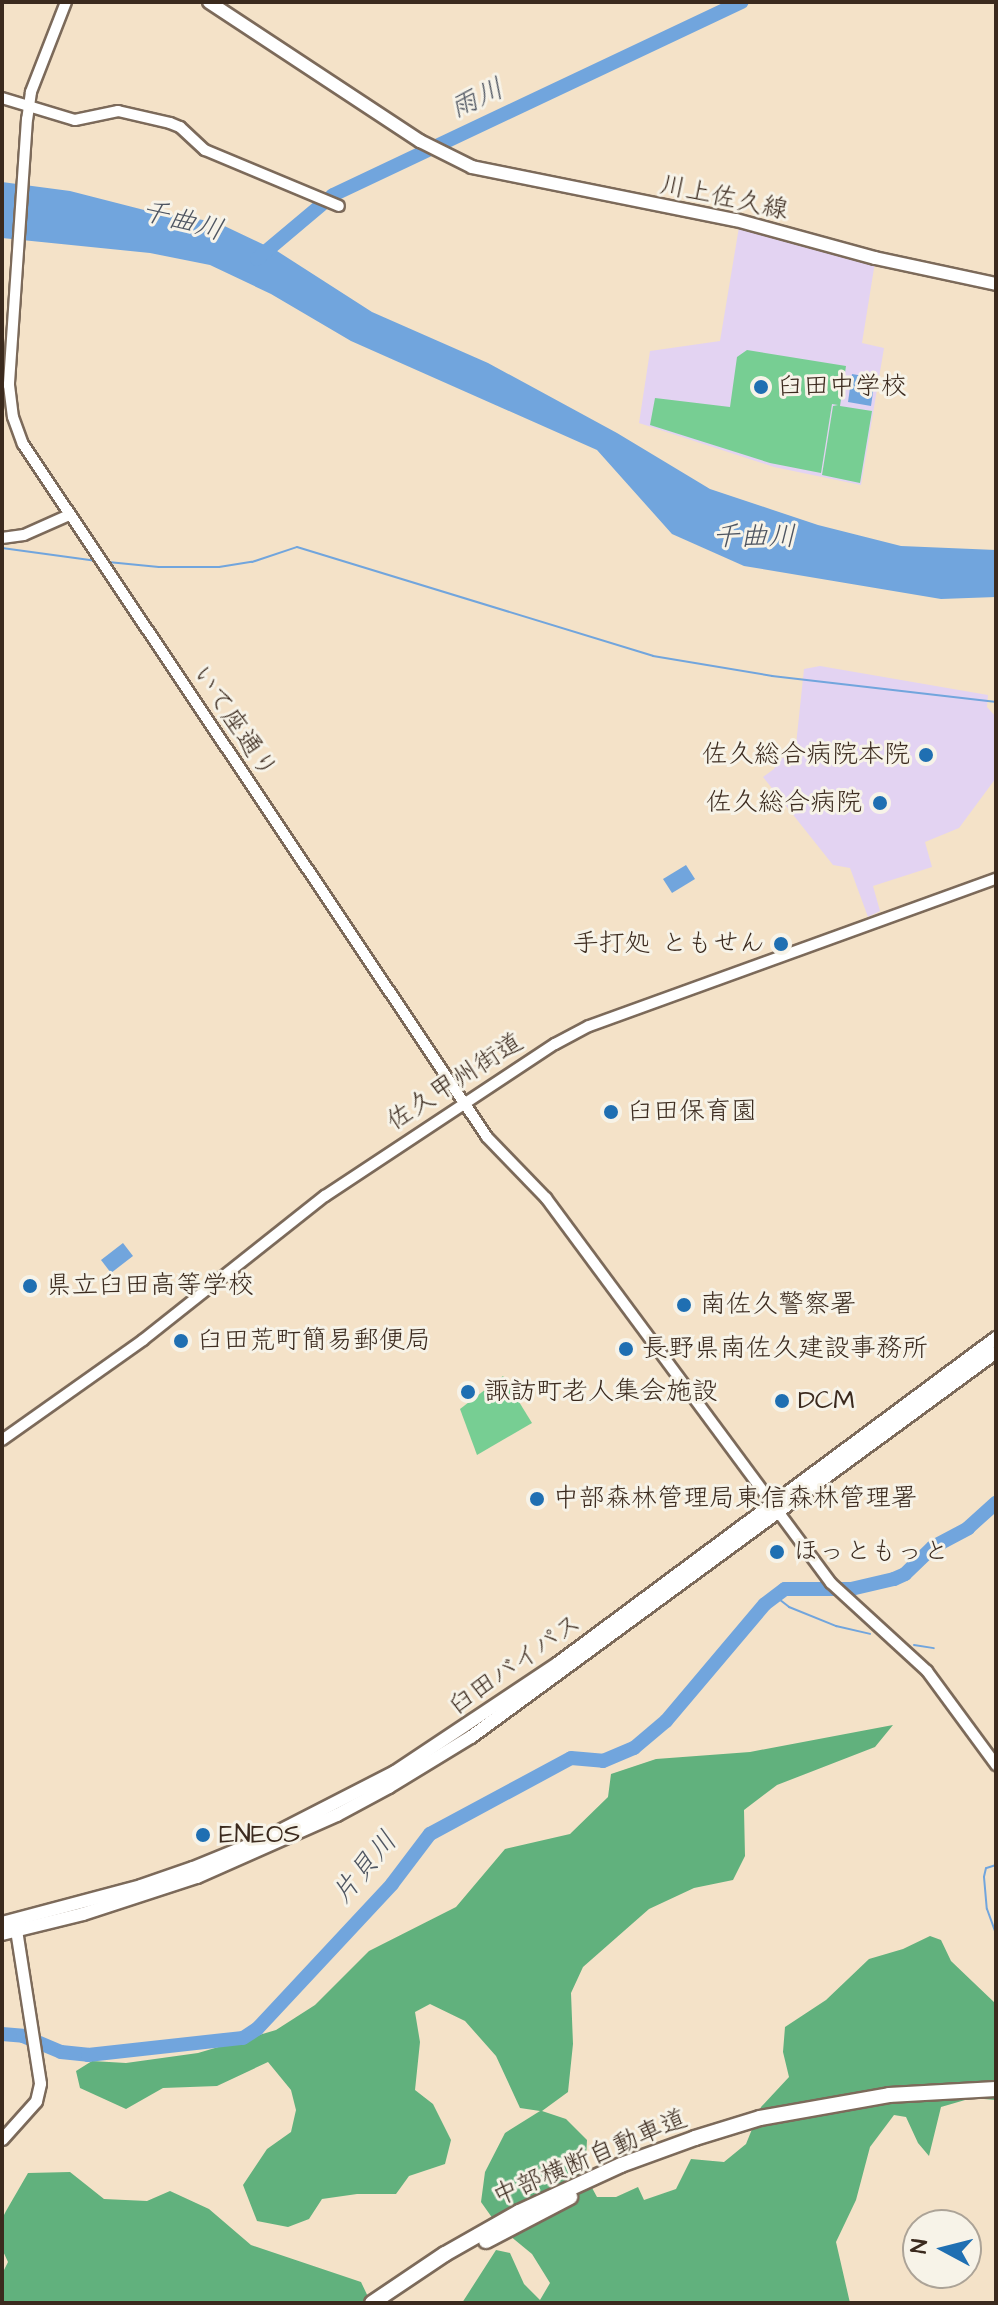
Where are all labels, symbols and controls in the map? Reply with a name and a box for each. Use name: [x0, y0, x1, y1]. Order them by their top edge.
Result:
water label: 雨川: [445, 72, 509, 126]
street label: 川上佐久線: [657, 169, 791, 227]
water label: 千曲川: [137, 194, 227, 248]
place label: 臼田中学校: [777, 371, 907, 403]
marker: 臼田中学校: [752, 378, 770, 396]
water label: 千曲川: [712, 520, 796, 554]
street label: いて座通り: [185, 659, 283, 785]
place label: 佐久総合病院本院: [702, 739, 910, 771]
marker: 佐久総合病院本院: [917, 746, 935, 764]
place label: 佐久総合病院: [706, 787, 862, 819]
marker: 佐久総合病院: [869, 792, 891, 814]
place label: 手打処 ともせん: [573, 928, 765, 960]
marker: 手打処 ともせん: [772, 935, 790, 953]
street label: 佐久甲州街道: [381, 1026, 529, 1138]
place label: 臼田保育園: [627, 1096, 757, 1128]
marker: 臼田保育園: [602, 1103, 620, 1121]
place label: 県立臼田高等学校: [46, 1270, 254, 1302]
marker: 県立臼田高等学校: [21, 1277, 39, 1295]
place label: 南佐久警察署: [700, 1289, 856, 1321]
marker: 南佐久警察署: [675, 1296, 693, 1314]
place label: 臼田荒町簡易郵便局: [197, 1325, 431, 1357]
marker: 臼田荒町簡易郵便局: [172, 1332, 190, 1350]
place label: 長野県南佐久建設事務所: [642, 1333, 928, 1365]
marker: 長野県南佐久建設事務所: [617, 1340, 635, 1358]
place label: 諏訪町老人集会施設: [484, 1376, 718, 1408]
marker: 諏訪町老人集会施設: [459, 1383, 477, 1401]
place label: DCM: [798, 1385, 855, 1417]
marker: DCM: [773, 1392, 791, 1410]
place label: 中部森林管理局東信森林管理署: [553, 1483, 917, 1515]
marker: 中部森林管理局東信森林管理署: [528, 1490, 546, 1508]
place label: ほっともっと: [793, 1536, 949, 1568]
marker: ほっともっと: [768, 1543, 786, 1561]
street label: 臼田バイパス: [442, 1607, 588, 1723]
place label: ENEOS: [219, 1819, 300, 1851]
water label: 片貝川: [325, 1825, 405, 1911]
marker: ENEOS: [194, 1826, 212, 1844]
street label: 中部横断自動車道: [488, 2103, 692, 2213]
north arrow: [902, 2209, 982, 2289]
text: N: [903, 2238, 936, 2255]

